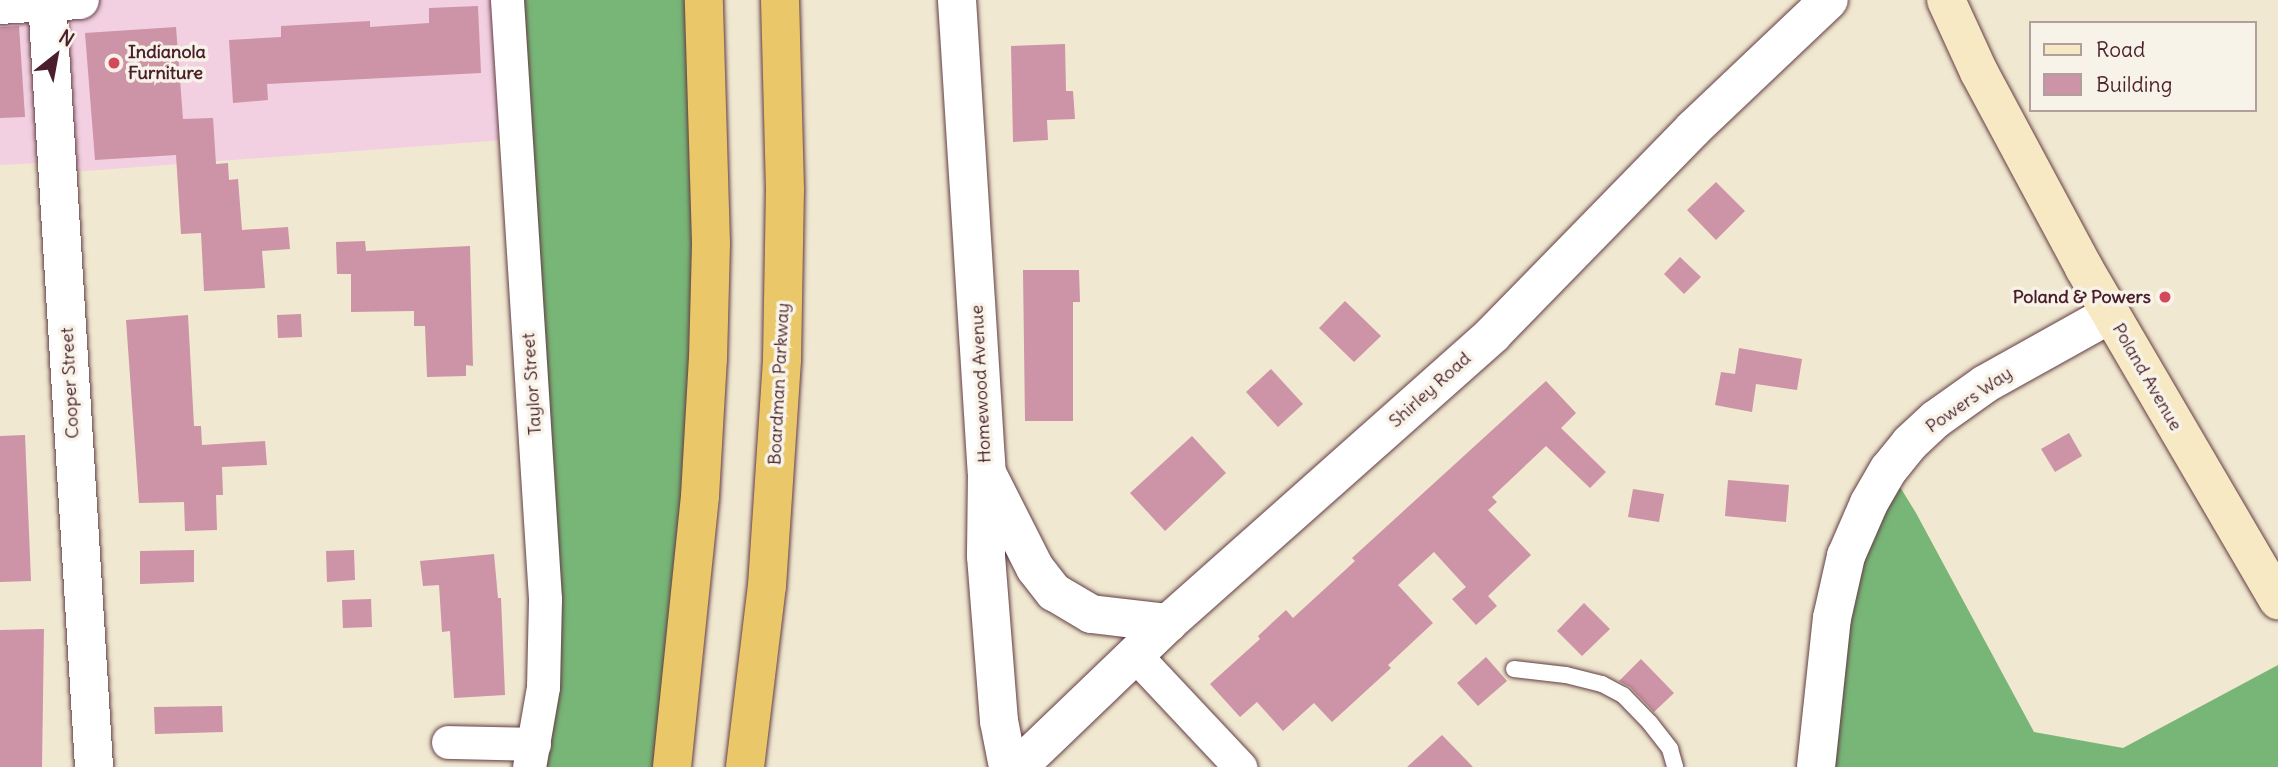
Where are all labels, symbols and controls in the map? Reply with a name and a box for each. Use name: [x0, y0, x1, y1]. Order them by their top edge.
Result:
north arrow: [21, 21, 91, 91]
legend: [2030, 21, 2257, 112]
text: N: [55, 24, 79, 52]
text: Road: [2096, 36, 2145, 63]
place label: Indianola Furniture: [128, 42, 206, 84]
marker: Indianola Furniture: [106, 55, 122, 71]
text: Building: [2096, 71, 2172, 98]
place label: Poland & Powers: [2013, 286, 2151, 308]
marker: Poland & Powers: [2157, 289, 2173, 305]
street label: Boardman Parkway: [764, 302, 794, 466]
street label: Homewood Avenue: [966, 304, 996, 464]
street label: Poland Avenue: [2108, 319, 2186, 435]
street label: Cooper Street: [56, 327, 84, 439]
street label: Taylor Street: [518, 332, 546, 436]
street label: Shirley Road: [1385, 348, 1475, 432]
street label: Powers Way: [1922, 362, 2016, 438]

